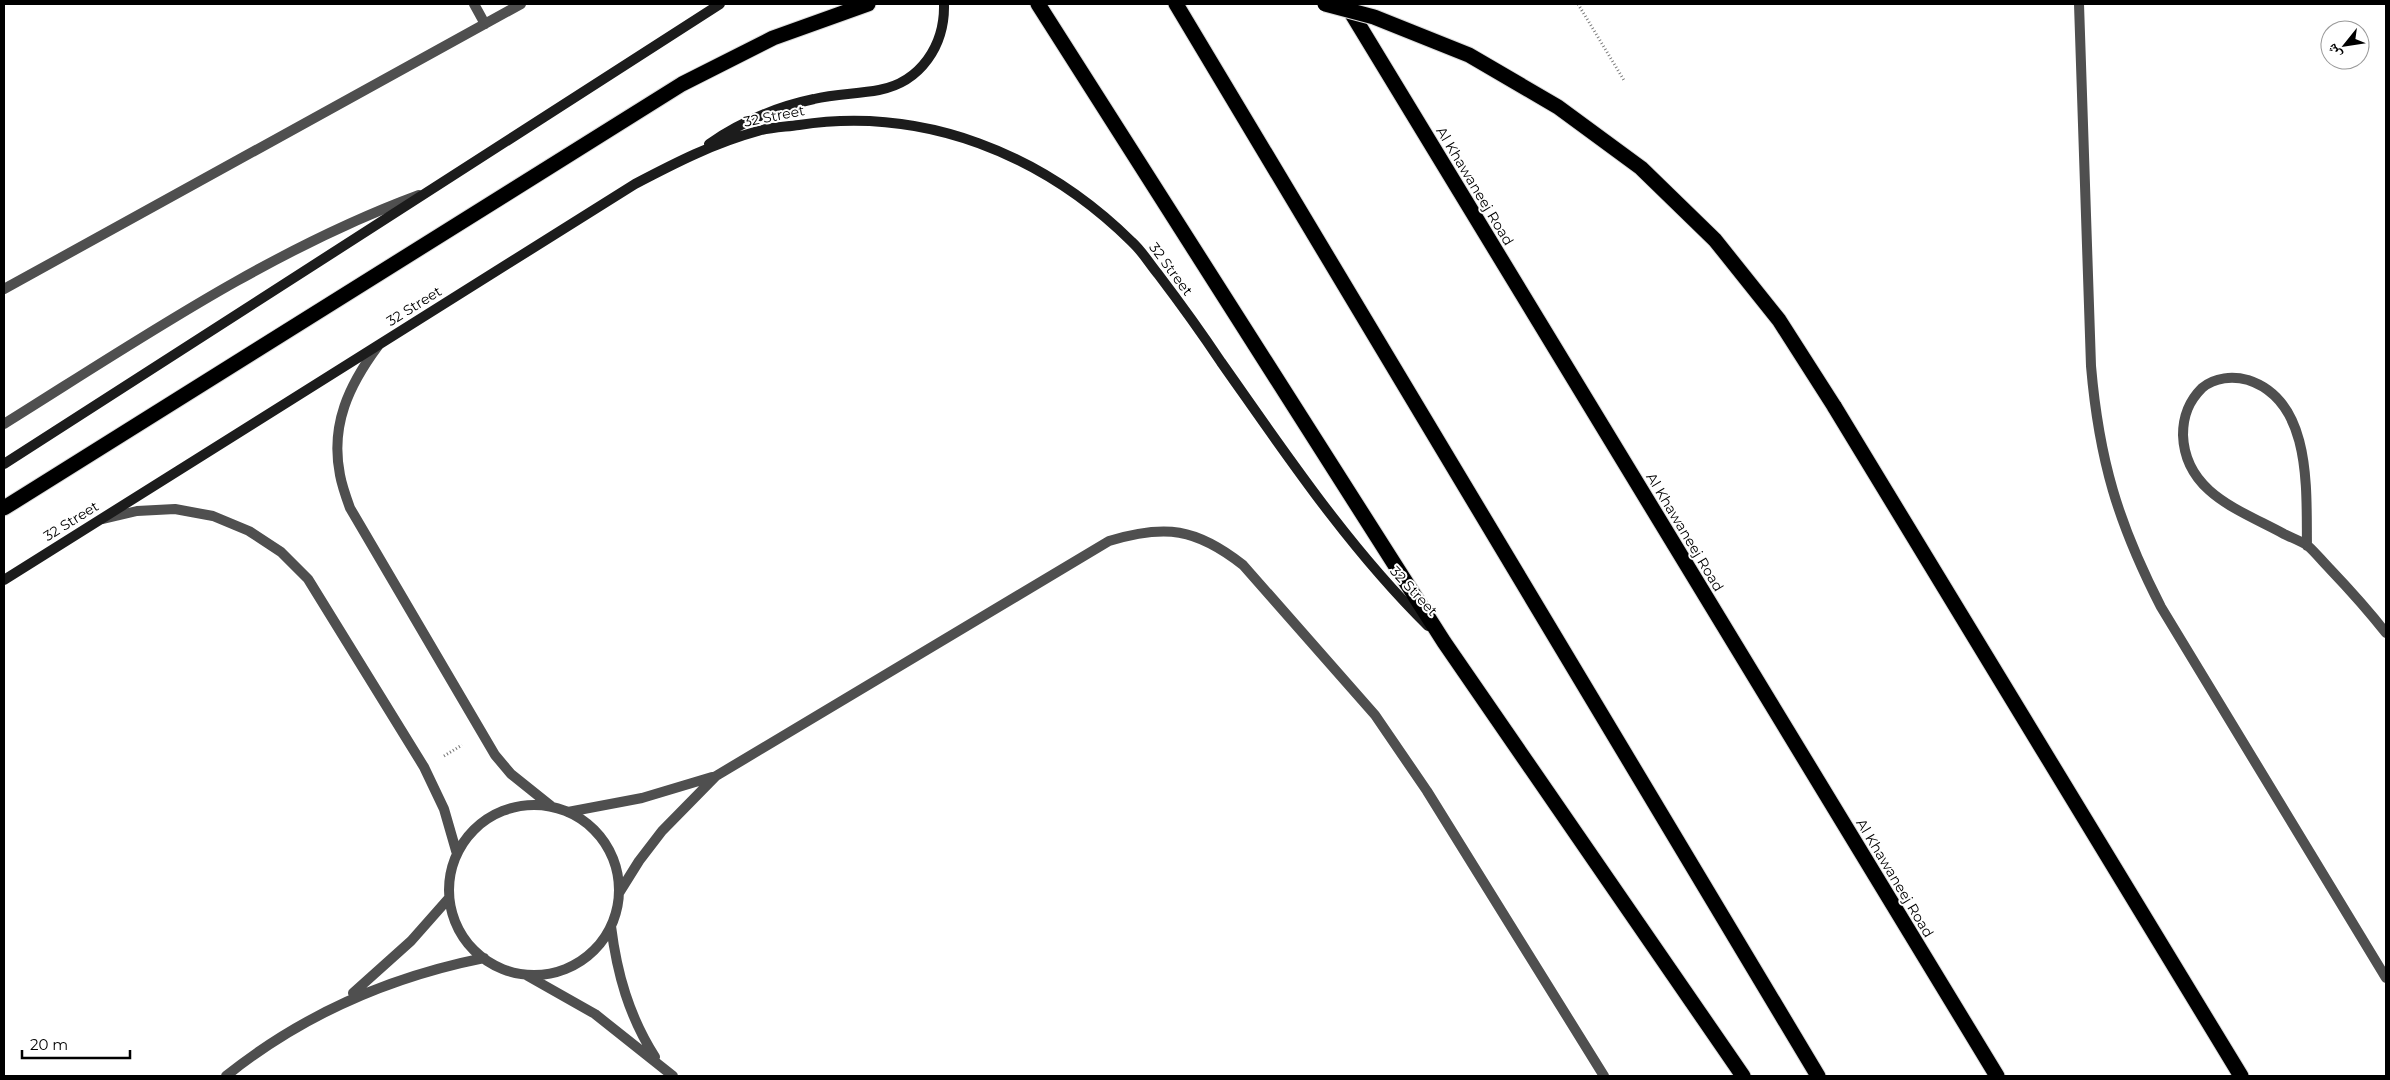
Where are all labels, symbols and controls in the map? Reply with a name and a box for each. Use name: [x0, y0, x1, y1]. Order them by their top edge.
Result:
north arrow: [2320, 20, 2370, 70]
text: ش: [2322, 40, 2345, 62]
street label: 32 Street: [742, 101, 806, 131]
street label: Al Khawaneej Road: [1432, 123, 1518, 249]
street label: 32 Street: [1145, 239, 1197, 299]
street label: 32 Street: [383, 282, 445, 330]
street label: Al Khawaneej Road: [1642, 469, 1728, 595]
street label: 32 Street: [40, 497, 102, 545]
street label: 32 Street: [1386, 562, 1442, 620]
street label: Al Khawaneej Road: [1852, 815, 1938, 941]
scale bar: [22, 1028, 130, 1060]
text: 20 m: [30, 1035, 68, 1054]

